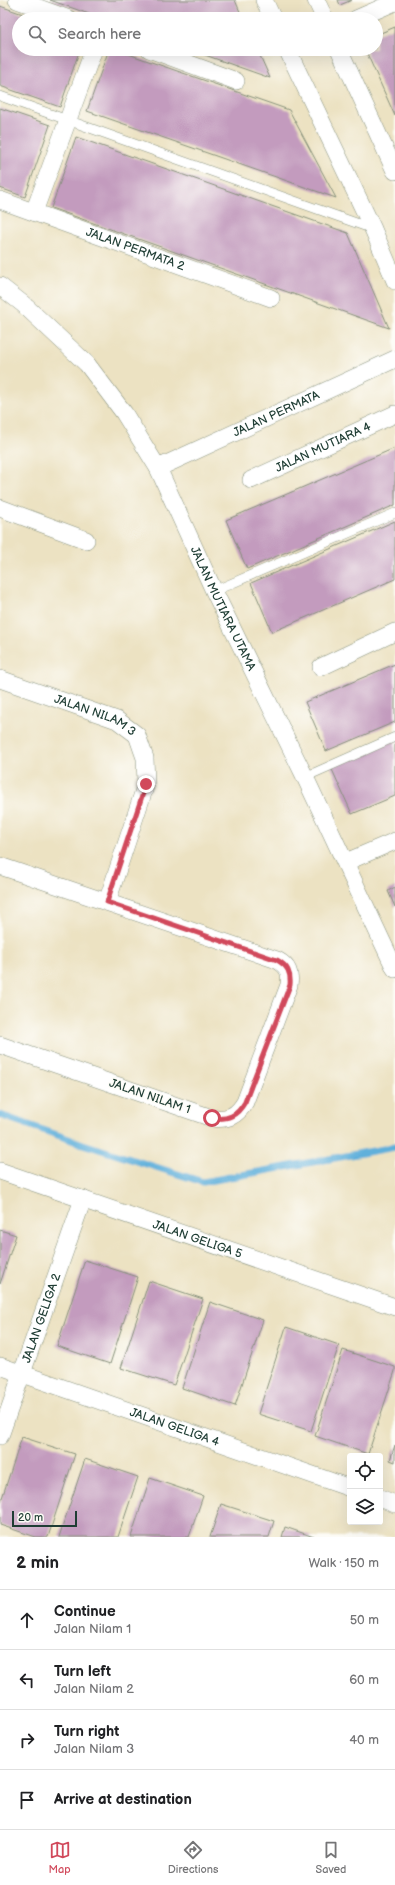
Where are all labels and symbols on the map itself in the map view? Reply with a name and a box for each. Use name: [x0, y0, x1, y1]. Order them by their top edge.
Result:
street label: JALAN PERMATA 2: [84, 225, 187, 274]
street label: JALAN PERMATA: [231, 388, 323, 440]
street label: JALAN MUTIARA 4: [273, 419, 374, 476]
street label: JALAN MUTIARA UTAMA: [187, 544, 259, 674]
street label: JALAN NILAM 3: [52, 692, 139, 740]
route end: [137, 775, 155, 793]
street label: JALAN NILAM 1: [107, 1076, 192, 1117]
route start: [203, 1109, 221, 1127]
street label: JALAN GELIGA 5: [151, 1217, 244, 1262]
street label: JALAN GELIGA 2: [19, 1271, 64, 1365]
street label: JALAN GELIGA 4: [128, 1405, 222, 1450]
scale bar: [12, 1509, 77, 1528]

